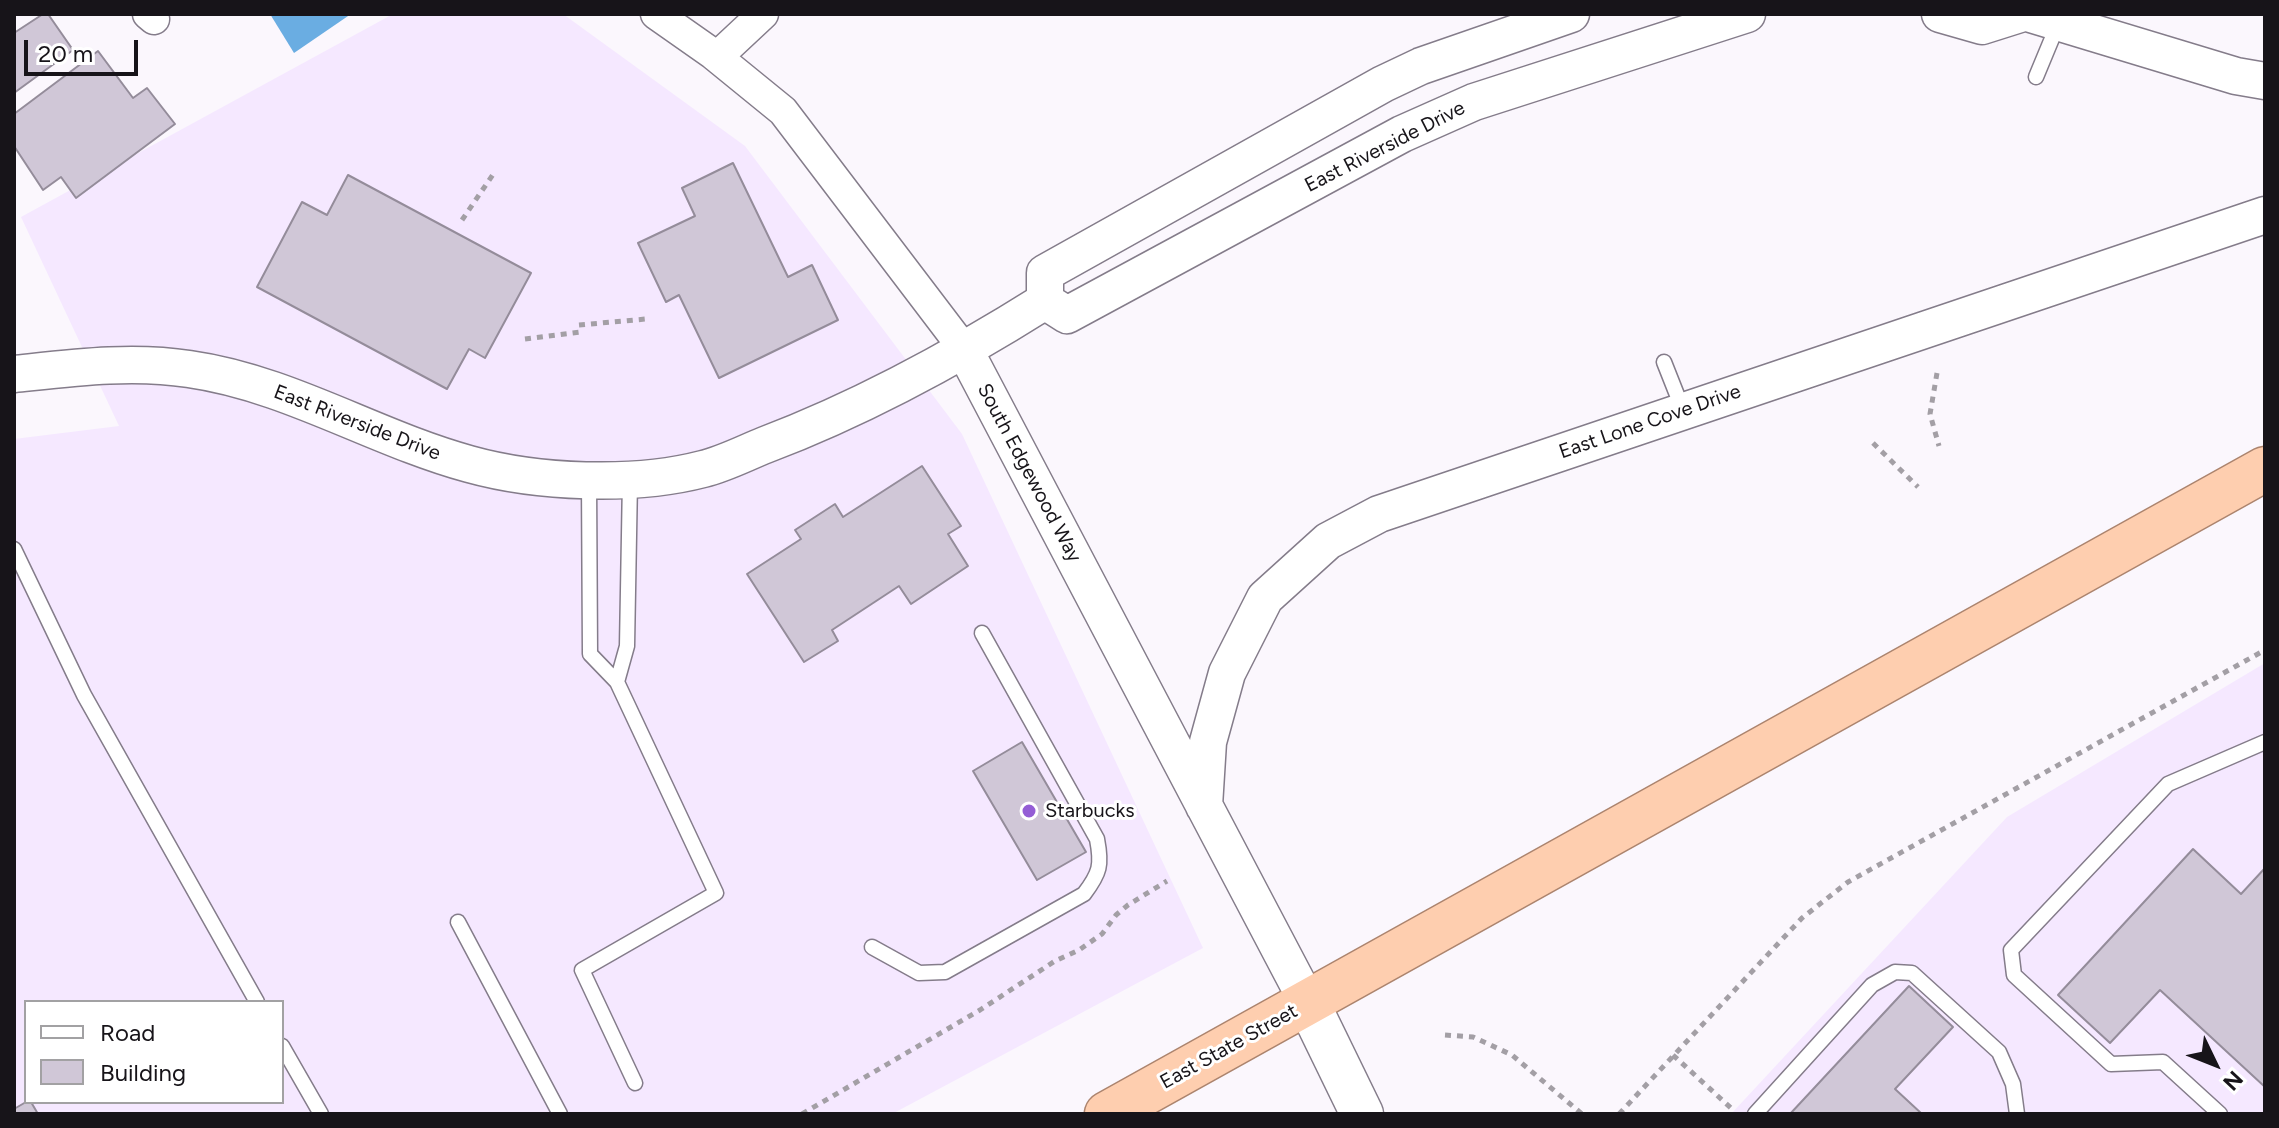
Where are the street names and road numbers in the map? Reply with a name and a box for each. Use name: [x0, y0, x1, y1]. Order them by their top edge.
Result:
street label: East Riverside Drive: [1301, 96, 1469, 198]
street label: East Riverside Drive: [270, 380, 444, 466]
street label: South Edgewood Way: [972, 380, 1086, 566]
street label: East Lone Cove Drive: [1556, 380, 1744, 464]
street label: East State Street: [1156, 999, 1302, 1095]

